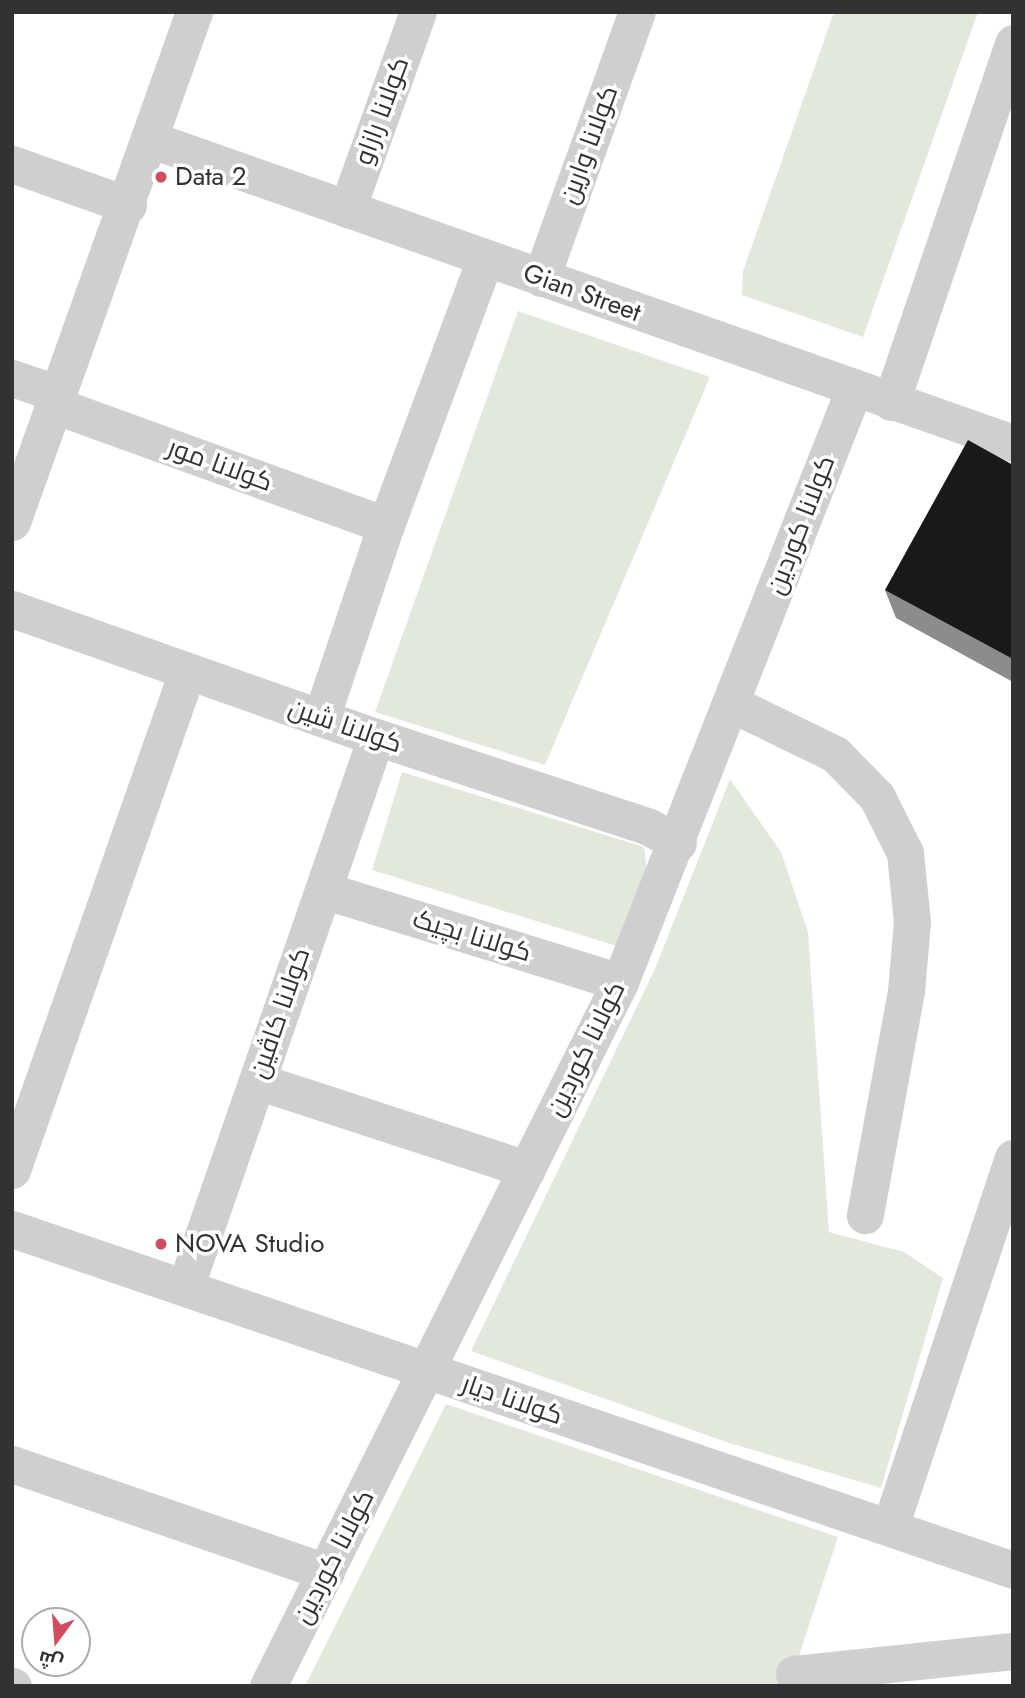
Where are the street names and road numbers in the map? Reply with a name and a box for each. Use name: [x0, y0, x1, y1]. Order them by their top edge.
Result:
street label: کولانا رازاو: [348, 53, 416, 169]
street label: کولانا وارین: [553, 82, 625, 208]
street label: Gian Street: [519, 257, 645, 329]
street label: کولانا مور: [163, 432, 277, 498]
street label: کولانا کوردین: [760, 451, 842, 599]
street label: کولانا شین: [284, 692, 406, 760]
street label: کولانا بچیک: [409, 903, 535, 969]
street label: کولانا کاڤین: [243, 944, 317, 1082]
street label: کولانا کوردین: [540, 976, 632, 1122]
street label: کولانا دیار: [458, 1368, 566, 1432]
street label: کولانا کوردین: [287, 1485, 381, 1629]

